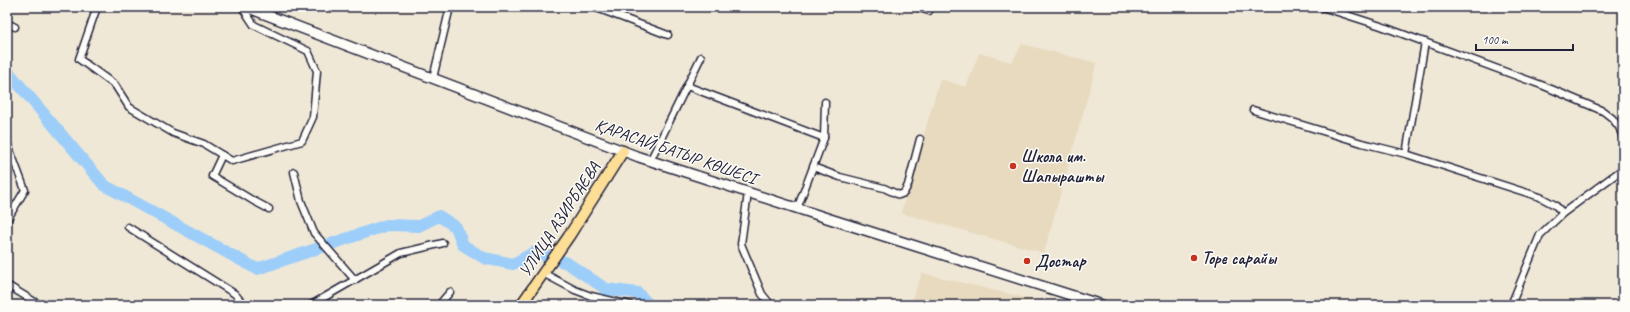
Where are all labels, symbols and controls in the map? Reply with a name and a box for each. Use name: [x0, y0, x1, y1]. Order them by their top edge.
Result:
scale bar: [1476, 26, 1573, 52]
text: 100 m: [1482, 32, 1509, 48]
street label: ҚАРАСАЙ БАТЫР КӨШЕСІ: [592, 114, 763, 190]
place label: Школа им. Шапырашты: [1021, 146, 1105, 187]
street label: УЛИЦА АЗИРБАЕВА: [514, 157, 605, 281]
marker: Школа им. Шапырашты: [1008, 161, 1018, 171]
place label: Торе сарайы: [1202, 248, 1278, 269]
place label: Достар: [1035, 251, 1087, 272]
marker: Торе сарайы: [1189, 253, 1199, 263]
marker: Достар: [1022, 256, 1032, 266]

